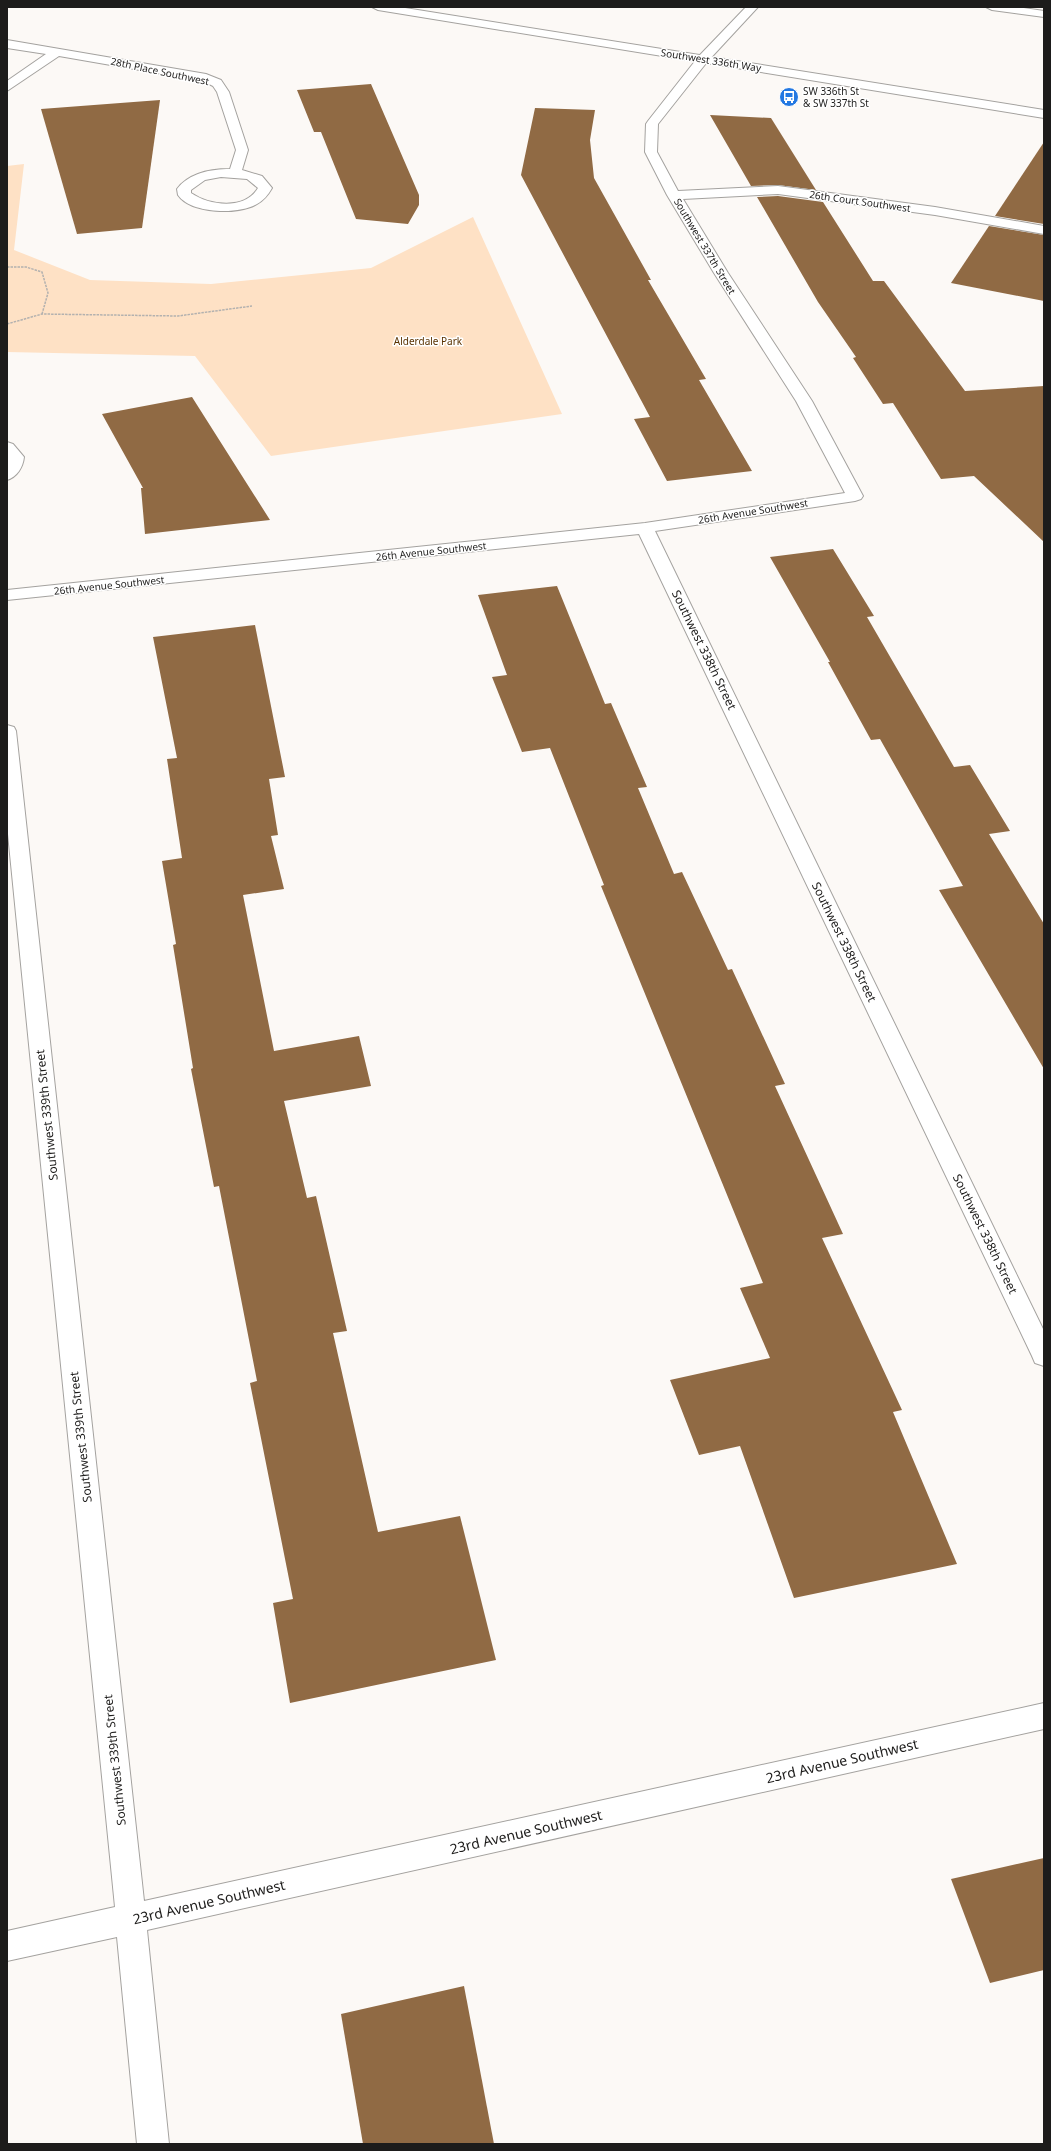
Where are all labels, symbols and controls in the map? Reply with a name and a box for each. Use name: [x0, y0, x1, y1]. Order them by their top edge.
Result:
street label: Southwest 336th Way: [660, 45, 763, 75]
street label: 28th Place Southwest: [109, 54, 211, 88]
place label: SW 336th St & SW 337th St: [803, 84, 869, 110]
bus stop icon: SW 336th St & SW 337th St: [778, 86, 800, 108]
street label: 26th Court Southwest: [808, 187, 912, 215]
street label: Southwest 337th Street: [671, 195, 739, 297]
park label: Alderdale Park: [394, 334, 463, 348]
street label: 26th Avenue Southwest: [697, 495, 809, 527]
street label: 26th Avenue Southwest: [375, 538, 487, 564]
street label: 26th Avenue Southwest: [53, 572, 165, 598]
street label: Southwest 338th Street: [668, 587, 741, 713]
street label: Southwest 338th Street: [808, 879, 881, 1005]
street label: Southwest 339th Street: [31, 1048, 62, 1181]
street label: Southwest 338th Street: [949, 1171, 1022, 1297]
street label: Southwest 339th Street: [65, 1370, 96, 1503]
street label: Southwest 339th Street: [99, 1693, 130, 1826]
street label: 23rd Avenue Southwest: [764, 1734, 920, 1787]
street label: 23rd Avenue Southwest: [448, 1805, 604, 1858]
street label: 23rd Avenue Southwest: [131, 1875, 287, 1928]

